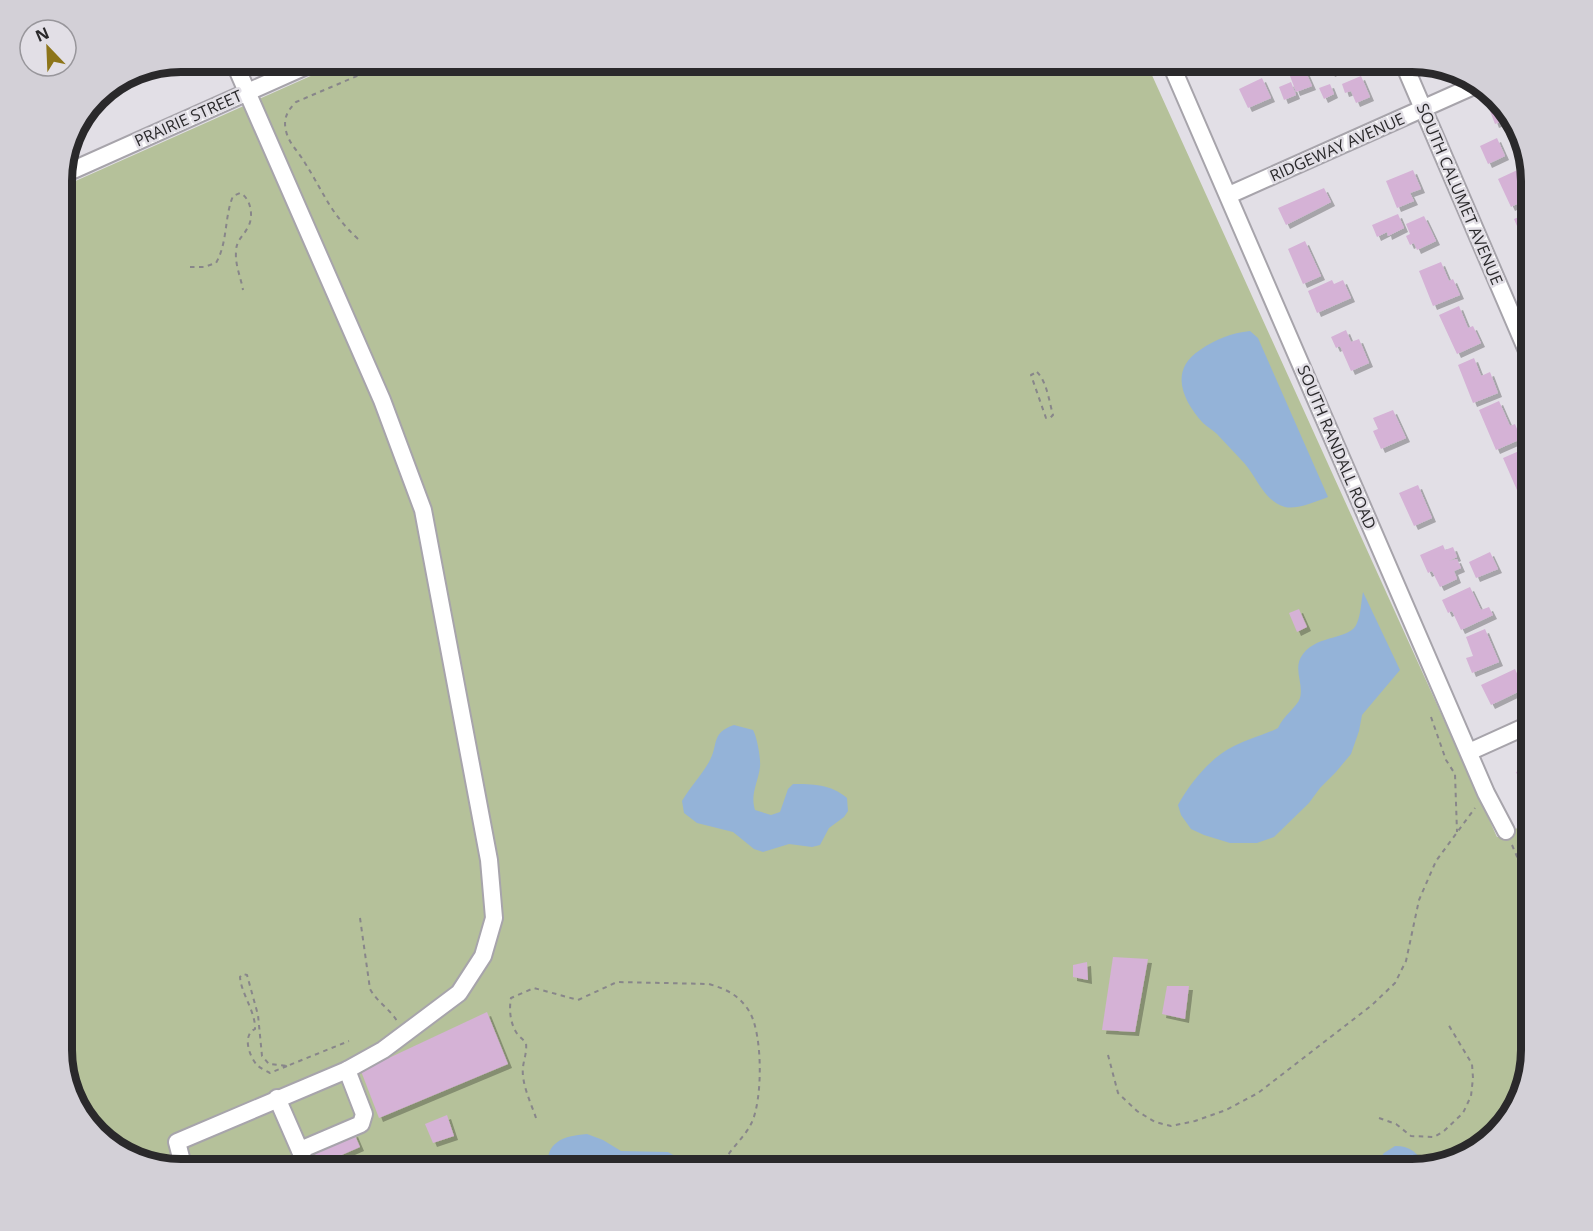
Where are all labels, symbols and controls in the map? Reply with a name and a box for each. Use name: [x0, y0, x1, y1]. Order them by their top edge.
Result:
north arrow: [18, 18, 78, 78]
text: N: [32, 22, 52, 47]
street label: PRAIRIE STREET: [131, 84, 245, 152]
street label: SOUTH CALUMET AVENUE: [1412, 100, 1508, 288]
street label: RIDGEWAY AVENUE: [1266, 107, 1408, 187]
street label: SOUTH RANDALL ROAD: [1292, 362, 1382, 532]

